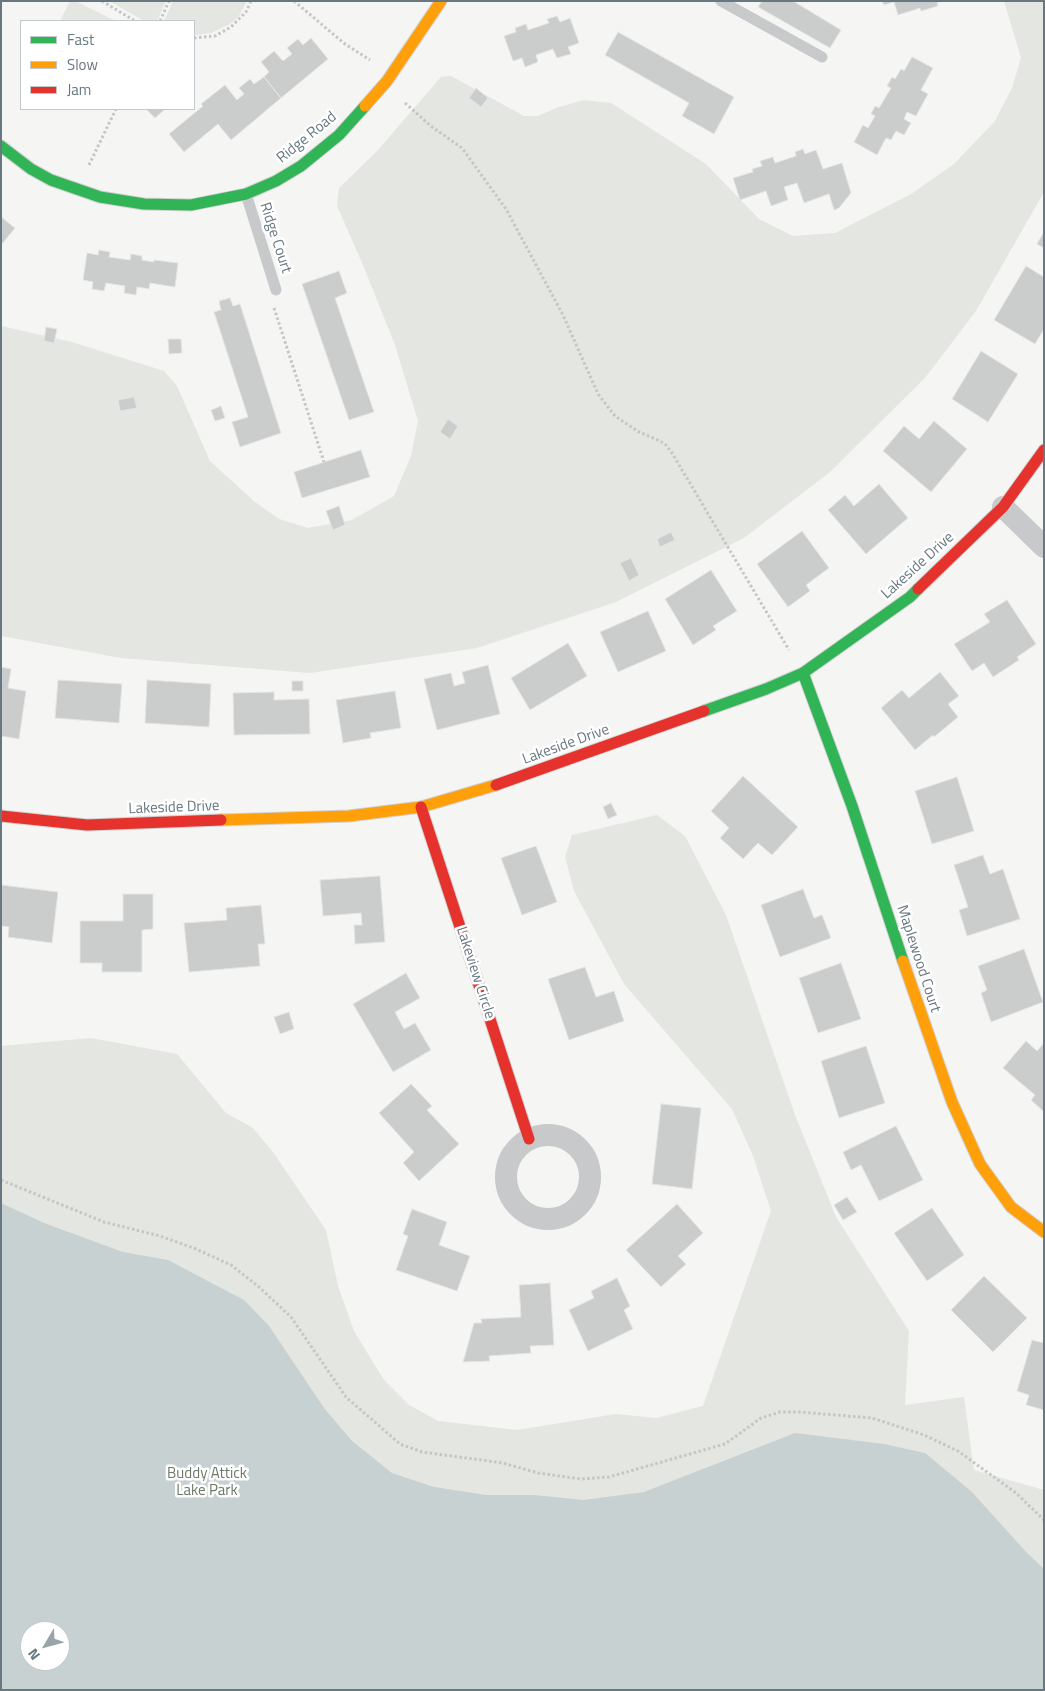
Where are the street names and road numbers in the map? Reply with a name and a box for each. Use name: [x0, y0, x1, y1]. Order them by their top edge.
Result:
street label: Ridge Road: [274, 109, 340, 167]
street label: Ridge Court: [255, 200, 295, 276]
street label: Lakeside Drive: [878, 529, 958, 603]
street label: Lakeside Drive: [520, 721, 612, 769]
street label: Lakeside Drive: [128, 797, 220, 819]
street label: Maplewood Court: [892, 903, 944, 1015]
street label: Lakeview Circle: [452, 925, 498, 1021]

